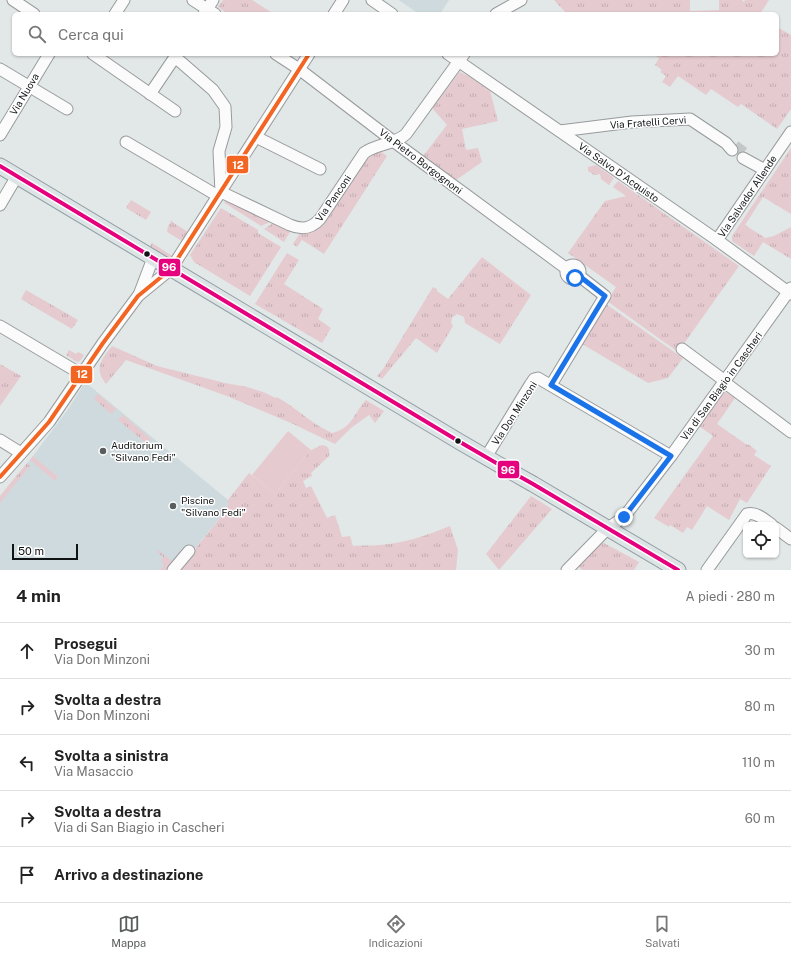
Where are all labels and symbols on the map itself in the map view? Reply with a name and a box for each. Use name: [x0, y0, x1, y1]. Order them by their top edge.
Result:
street label: Via Nuova: [7, 71, 41, 117]
street label: Via Fratelli Cervi: [609, 113, 687, 131]
street label: Via Pietro Borgognoni: [377, 126, 465, 196]
street label: Via Salvo D'Acquisto: [576, 140, 662, 205]
street label: Via Salvador Allende: [715, 152, 779, 239]
line badge: 12: [226, 155, 249, 174]
text: 12: [232, 159, 244, 171]
street label: Via Panconi: [313, 172, 353, 224]
unlabelled marker: [142, 249, 152, 259]
line badge: 96: [158, 258, 181, 277]
text: 96: [162, 261, 176, 273]
route start: [566, 269, 584, 287]
street label: Via di San Biagio in Cascheri: [678, 329, 764, 443]
line badge: 12: [70, 365, 93, 384]
text: 12: [76, 368, 88, 380]
street label: Via Don Minzoni: [489, 379, 539, 447]
unlabelled marker: [453, 436, 463, 446]
place label: Auditorium "Silvano Fedi": [111, 439, 176, 463]
marker: Auditorium "Silvano Fedi": [98, 446, 108, 456]
line badge: 96: [497, 460, 520, 479]
text: 96: [501, 464, 515, 476]
place label: Piscine "Silvano Fedi": [181, 494, 246, 518]
marker: Piscine "Silvano Fedi": [168, 501, 178, 511]
route end: [615, 508, 633, 526]
scale bar: [12, 542, 78, 561]

